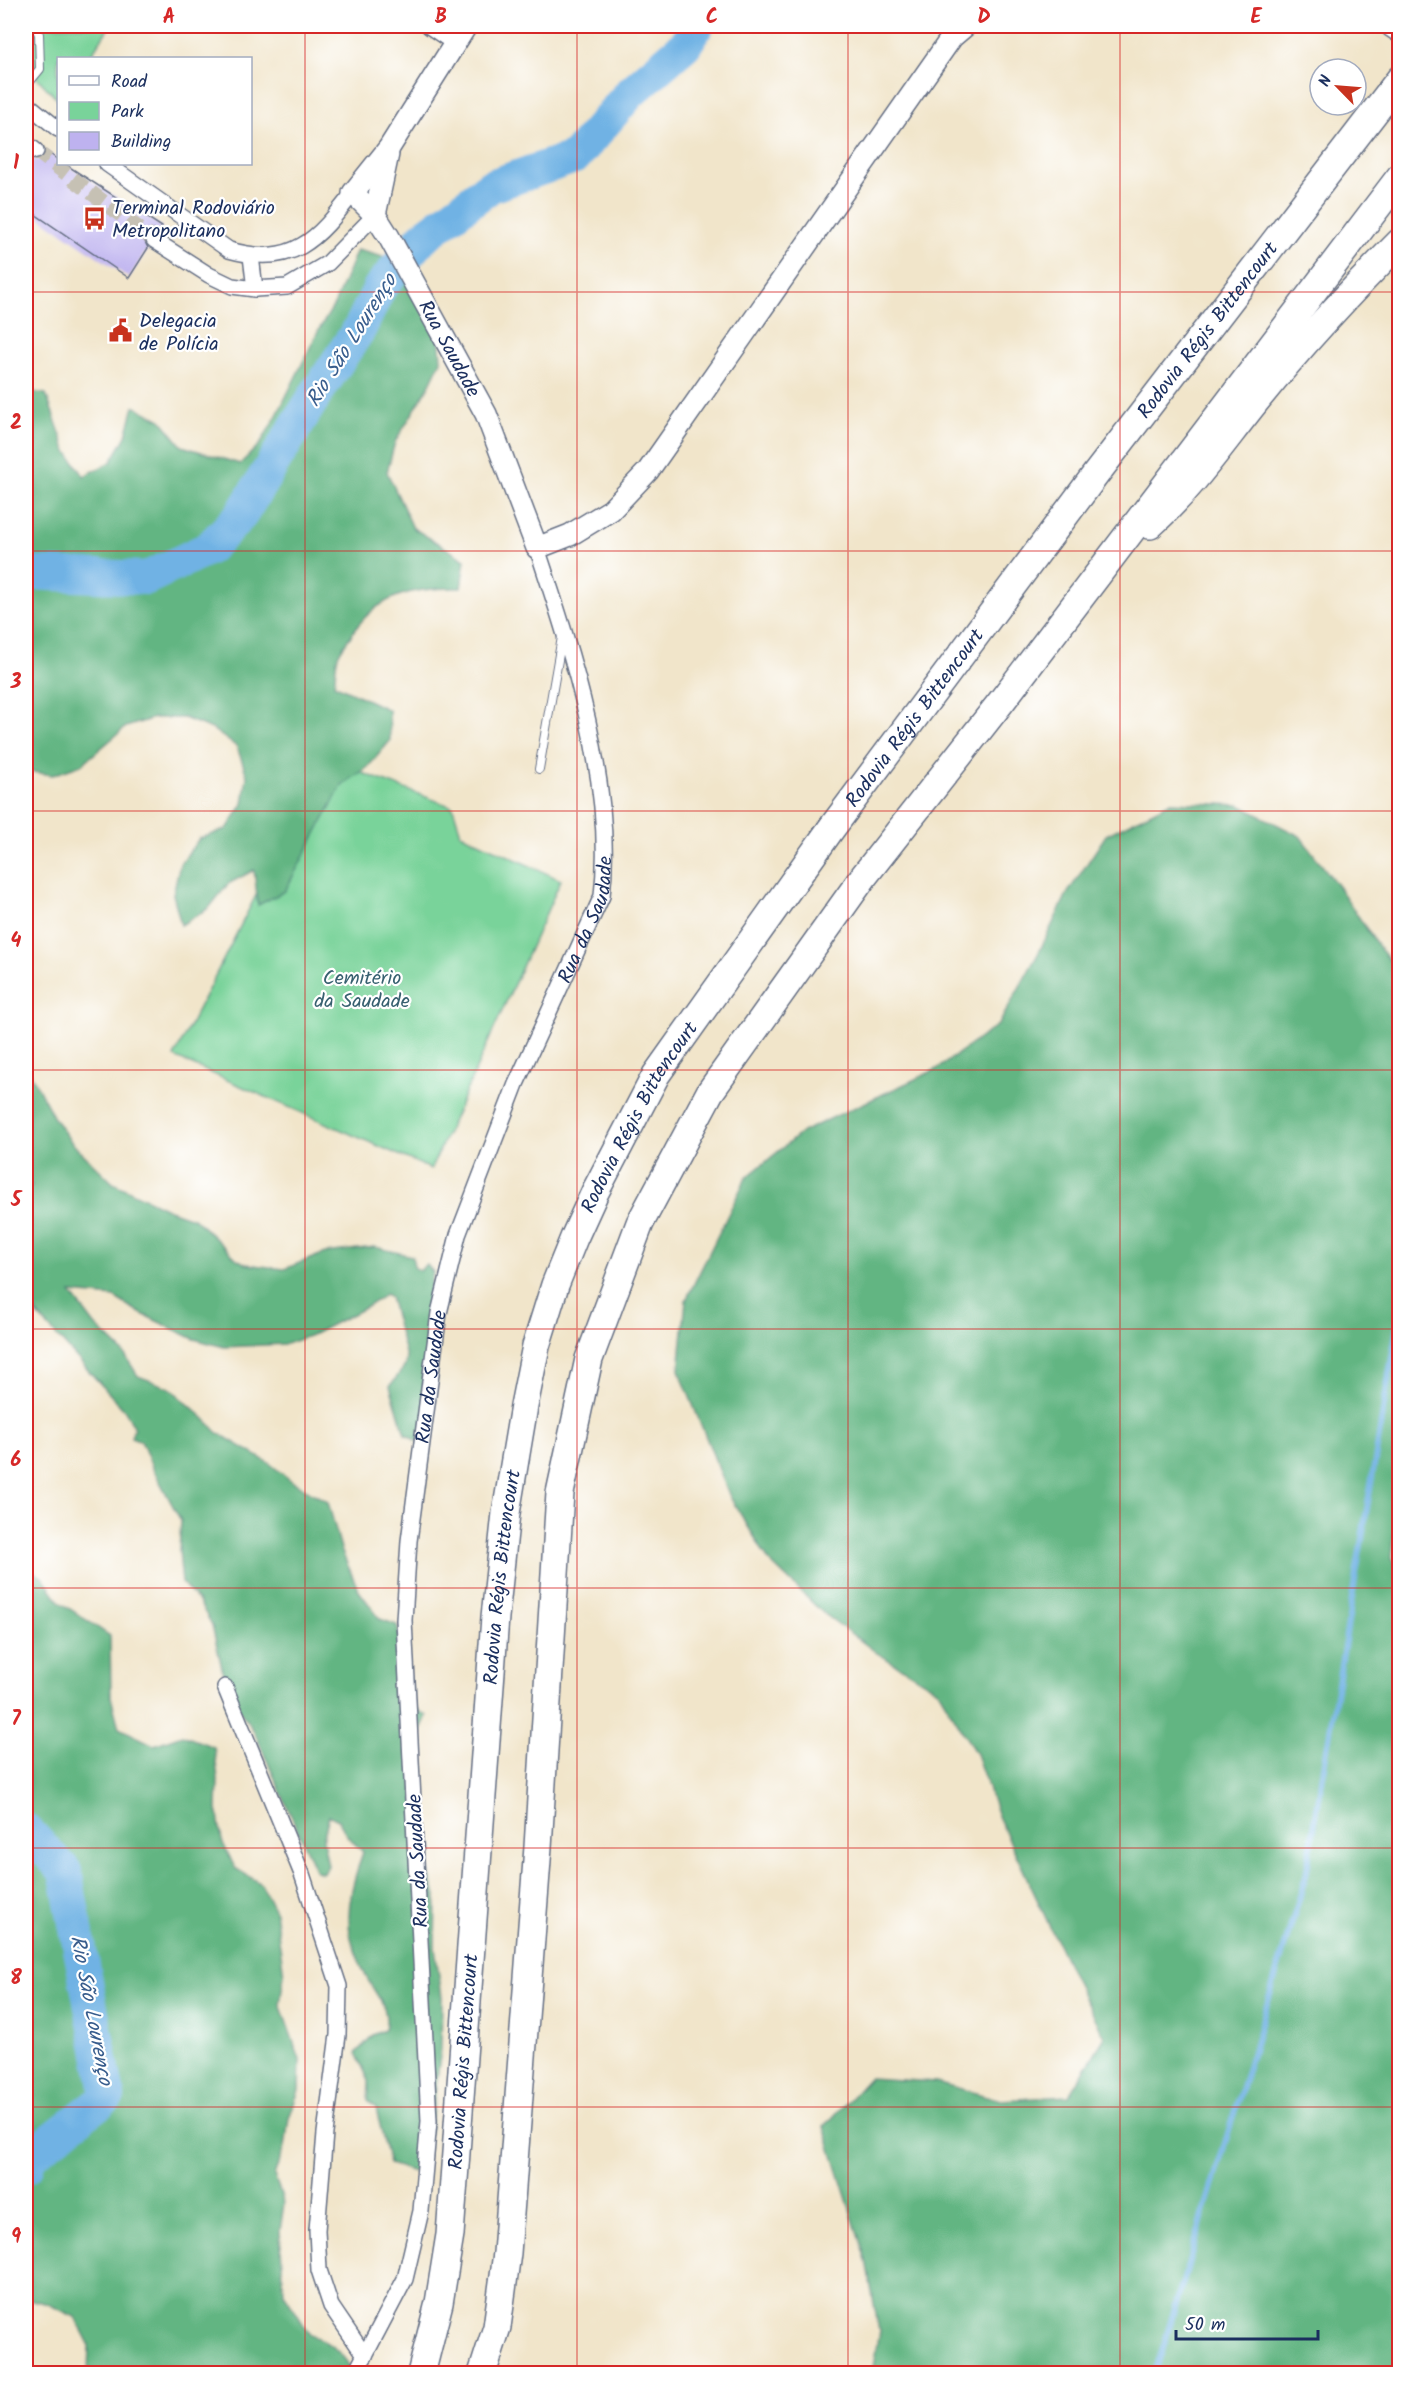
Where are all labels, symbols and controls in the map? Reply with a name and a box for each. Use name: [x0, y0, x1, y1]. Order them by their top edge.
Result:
text: A: [163, 2, 175, 34]
text: B: [435, 2, 447, 34]
text: C: [706, 2, 718, 34]
text: D: [977, 2, 991, 34]
text: E: [1250, 2, 1262, 34]
legend: [57, 57, 252, 165]
north arrow: [1308, 57, 1368, 117]
text: Road: [111, 68, 148, 97]
text: N: [1312, 71, 1339, 91]
text: Park: [111, 98, 144, 127]
text: Building: [111, 128, 171, 157]
text: 1: [13, 148, 19, 180]
place label: Terminal Rodoviário Metropolitano: [112, 193, 275, 248]
bus stop icon: Terminal Rodoviário Metropolitano: [81, 205, 107, 231]
street label: Rodovia Régis Bittencourt: [1130, 235, 1287, 427]
water label: Rio São Lourenço: [298, 266, 407, 414]
street label: Rua Saudade: [409, 295, 488, 404]
place label: Delegacia de Polícia: [139, 306, 219, 361]
public building icon: Delegacia de Polícia: [108, 318, 134, 344]
text: 2: [10, 408, 22, 440]
street label: Rodovia Régis Bittencourt: [838, 622, 993, 815]
text: 3: [10, 667, 22, 699]
street label: Rua da Saudade: [550, 856, 622, 989]
text: 4: [11, 926, 22, 958]
park label: Cemitério da Saudade: [314, 963, 410, 1018]
street label: Rodovia Régis Bittencourt: [573, 1015, 707, 1219]
text: 5: [10, 1185, 23, 1217]
street label: Rua da Saudade: [408, 1308, 457, 1446]
text: 6: [11, 1445, 22, 1477]
street label: Rodovia Régis Bittencourt: [476, 1467, 531, 1686]
text: 7: [11, 1704, 21, 1736]
street label: Rua da Saudade: [400, 1793, 438, 1929]
water label: Rio São Lourenço: [60, 1933, 121, 2089]
street label: Rodovia Régis Bittencourt: [441, 1952, 488, 2171]
text: 8: [10, 1963, 22, 1995]
text: 9: [11, 2222, 21, 2254]
scale bar: [1176, 2303, 1318, 2341]
text: 50 m: [1185, 2311, 1225, 2340]

